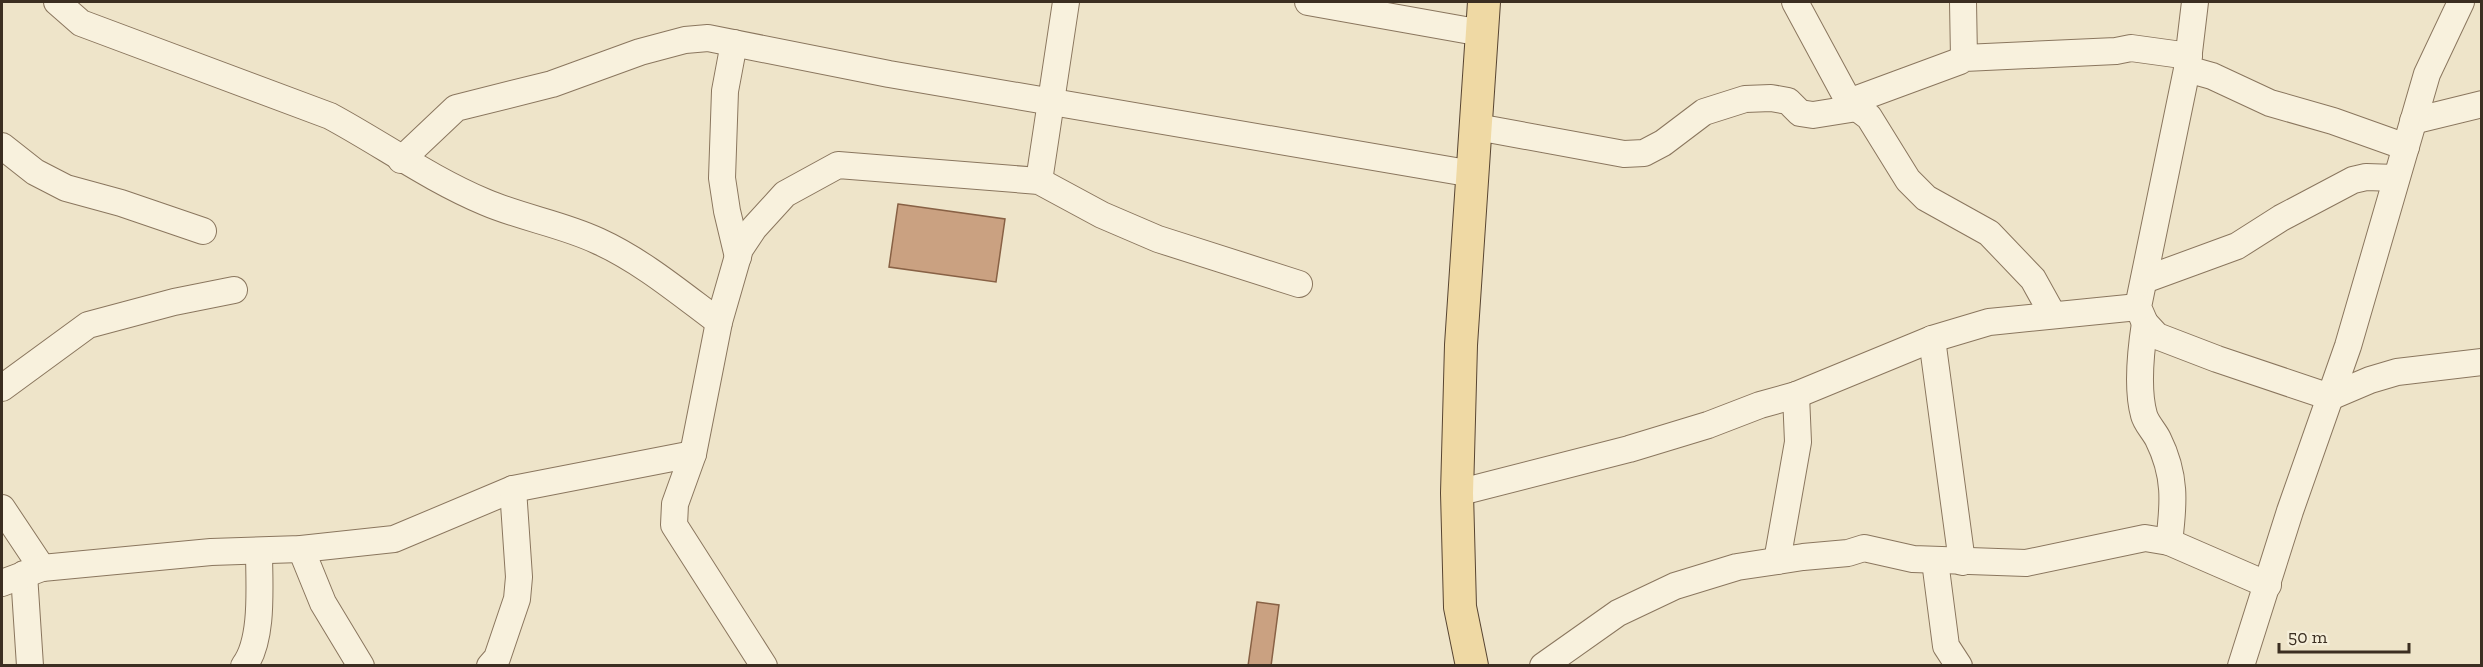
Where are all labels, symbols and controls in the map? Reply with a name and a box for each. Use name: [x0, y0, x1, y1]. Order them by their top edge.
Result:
scale bar: [2279, 616, 2410, 654]
text: 50 m: [2288, 626, 2328, 648]

